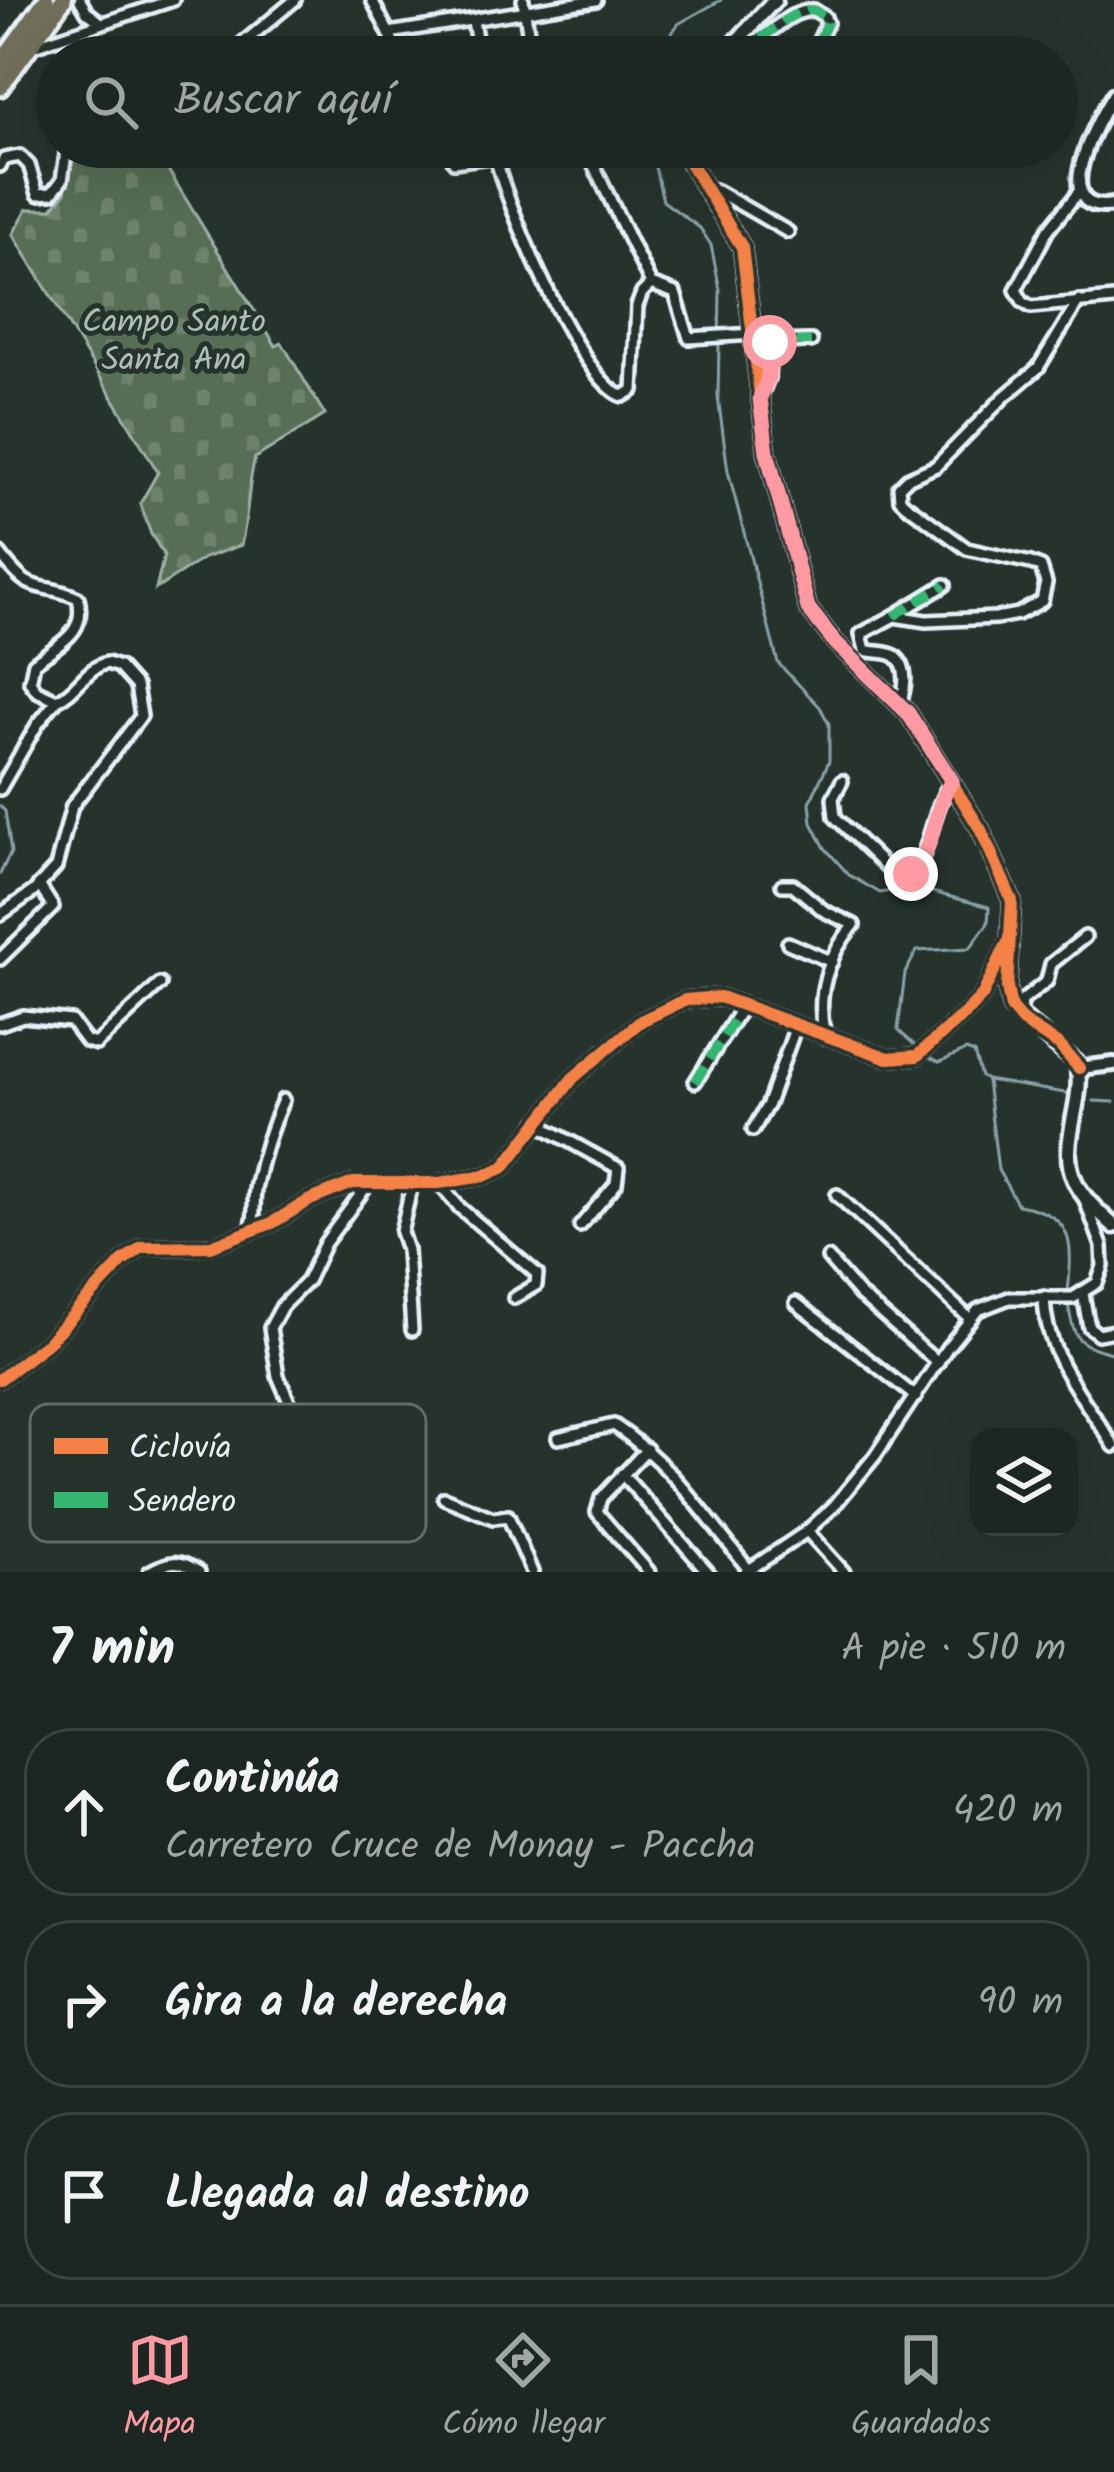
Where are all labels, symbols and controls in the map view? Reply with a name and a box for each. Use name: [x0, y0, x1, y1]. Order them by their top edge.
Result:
search box: [36, 36, 1078, 168]
text: Buscar aquí: [174, 66, 392, 138]
icon: search: [78, 69, 144, 135]
park label: Campo Santo Santa Ana: [82, 297, 266, 388]
route start: [743, 315, 797, 369]
route end: [884, 847, 938, 901]
legend: [30, 1404, 426, 1542]
text: Ciclovía: [129, 1423, 232, 1476]
map controls: [970, 1428, 1078, 1536]
button: layers: [970, 1428, 1078, 1536]
text: Sendero: [129, 1477, 236, 1530]
text: 7 min: [48, 1610, 175, 1691]
text: A pie · 510 m: [841, 1619, 1066, 1681]
text: Continúa: [165, 1745, 340, 1817]
icon: ahead: [51, 1779, 117, 1845]
text: 420 m: [953, 1781, 1063, 1843]
text: Carretero Cruce de Monay - Paccha: [165, 1817, 755, 1879]
text: Gira a la derecha: [165, 1968, 507, 2040]
icon: right: [51, 1971, 117, 2037]
text: 90 m: [978, 1973, 1063, 2035]
text: Llegada al destino: [165, 2160, 530, 2232]
icon: arrive: [51, 2163, 117, 2229]
tab: Mapa: [123, 2327, 196, 2452]
tab: Cómo llegar: [442, 2327, 605, 2452]
tab: Guardados: [851, 2327, 991, 2452]

